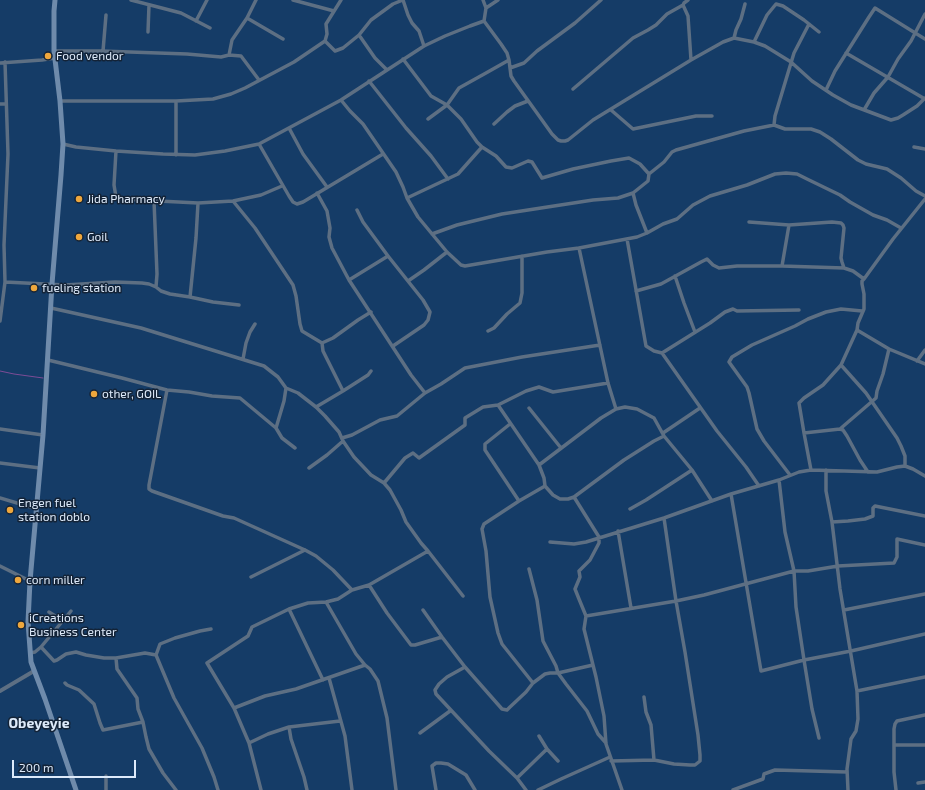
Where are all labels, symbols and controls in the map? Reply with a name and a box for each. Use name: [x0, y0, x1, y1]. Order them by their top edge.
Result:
place label: Food vendor: [56, 49, 124, 63]
marker: Food vendor: [43, 51, 53, 61]
place label: Jida Pharmacy: [87, 192, 165, 206]
marker: Jida Pharmacy: [74, 194, 84, 204]
place label: Goil: [87, 230, 108, 244]
marker: Goil: [74, 232, 84, 242]
place label: fueling station: [42, 281, 121, 295]
marker: fueling station: [29, 283, 39, 293]
place label: other, GOIL: [102, 387, 161, 401]
marker: other, GOIL: [89, 389, 99, 399]
place label: Engen fuel station doblo: [18, 496, 90, 524]
marker: Engen fuel station doblo: [5, 505, 15, 515]
place label: corn miller: [26, 573, 85, 587]
marker: corn miller: [13, 575, 23, 585]
place label: iCreations Business Center: [29, 611, 117, 639]
marker: iCreations Business Center: [16, 620, 26, 630]
district label: Obeyeyie: [8, 715, 70, 731]
scale bar: [14, 752, 138, 778]
text: 200 m: [19, 760, 53, 774]

